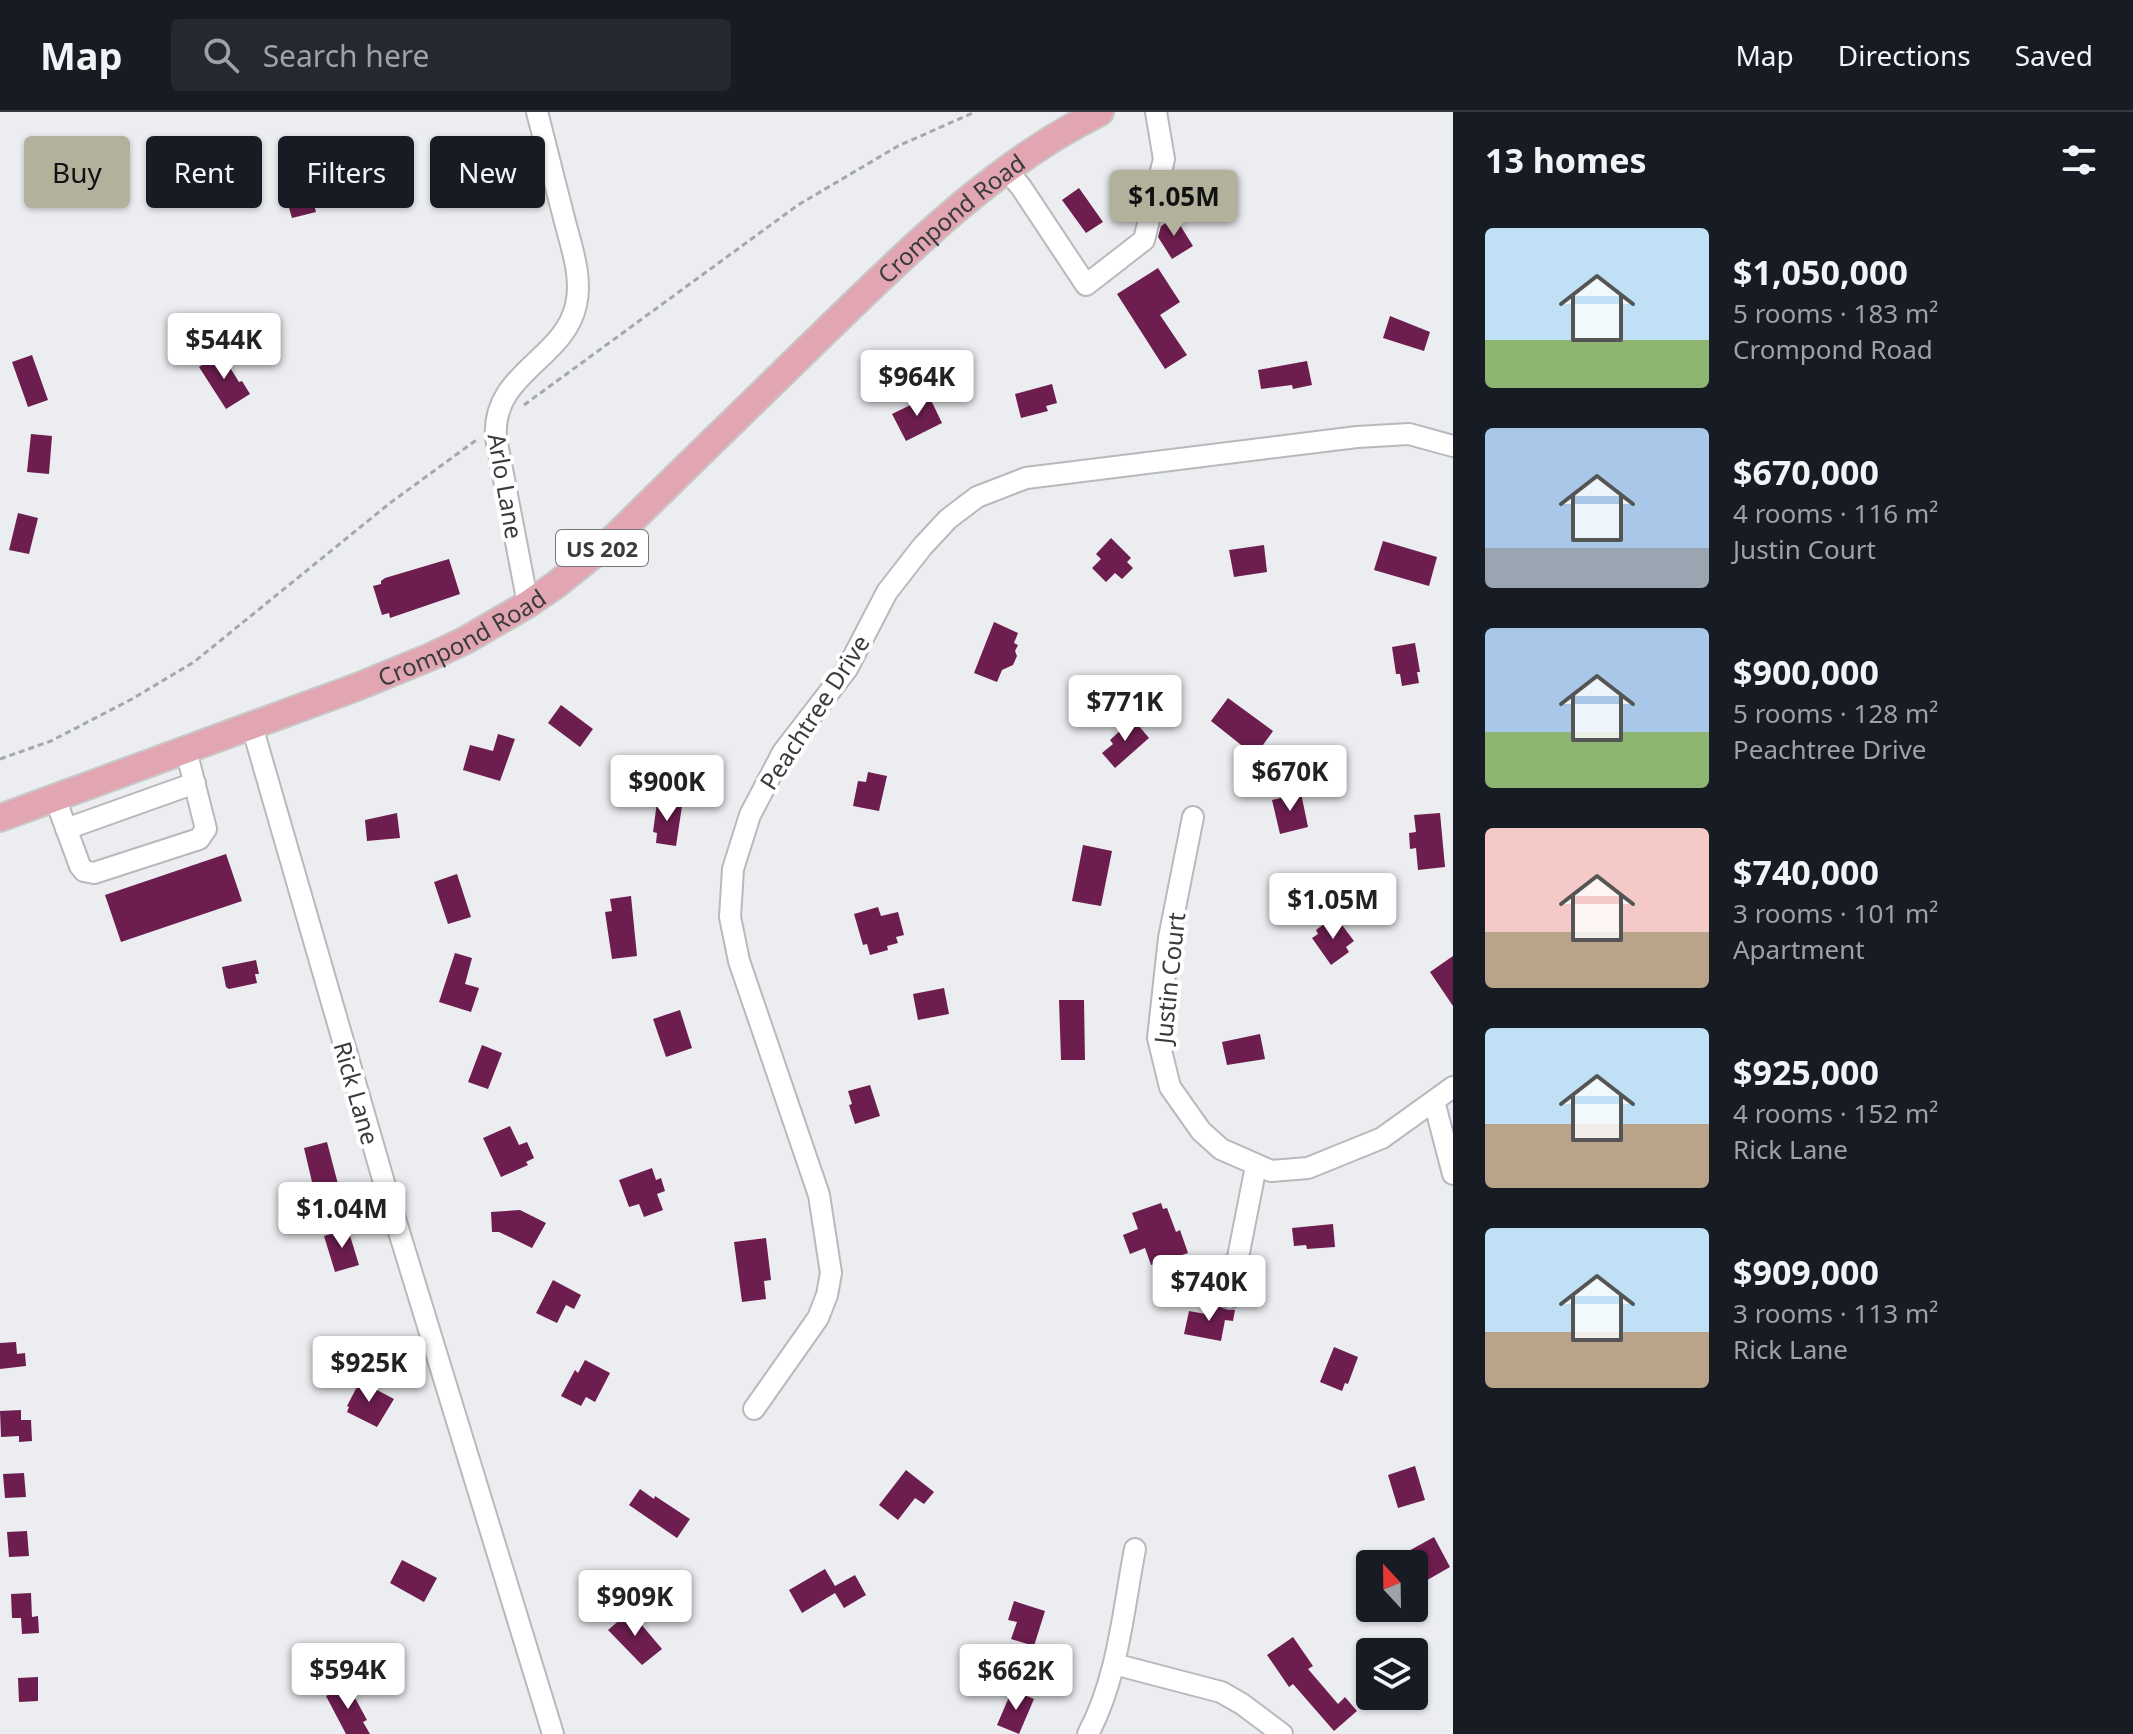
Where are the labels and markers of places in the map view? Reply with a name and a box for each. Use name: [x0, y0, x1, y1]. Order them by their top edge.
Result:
pin: $1.05M: [1109, 170, 1239, 238]
pin: $544K: [168, 313, 280, 381]
pin: $964K: [861, 350, 973, 418]
pin: $771K: [1069, 675, 1181, 743]
pin: $670K: [1234, 745, 1346, 813]
pin: $900K: [611, 755, 723, 823]
pin: $1.05M: [1268, 873, 1398, 941]
pin: $1.04M: [277, 1182, 407, 1250]
pin: $740K: [1153, 1255, 1265, 1323]
pin: $925K: [313, 1336, 425, 1404]
pin: $909K: [579, 1570, 691, 1638]
pin: $594K: [292, 1643, 404, 1711]
pin: $662K: [960, 1644, 1072, 1712]

